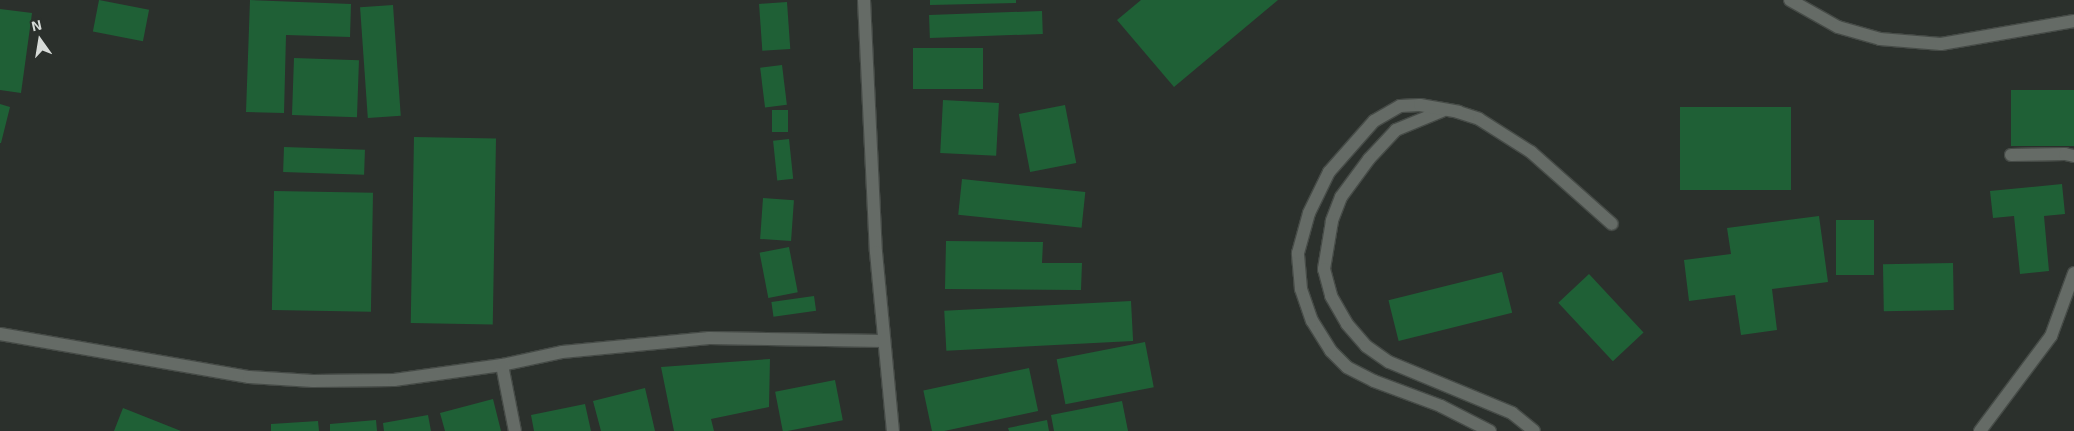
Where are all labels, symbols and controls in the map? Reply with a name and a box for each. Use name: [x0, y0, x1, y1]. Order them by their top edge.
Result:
north arrow: [15, 15, 65, 65]
text: N: [30, 15, 43, 34]

